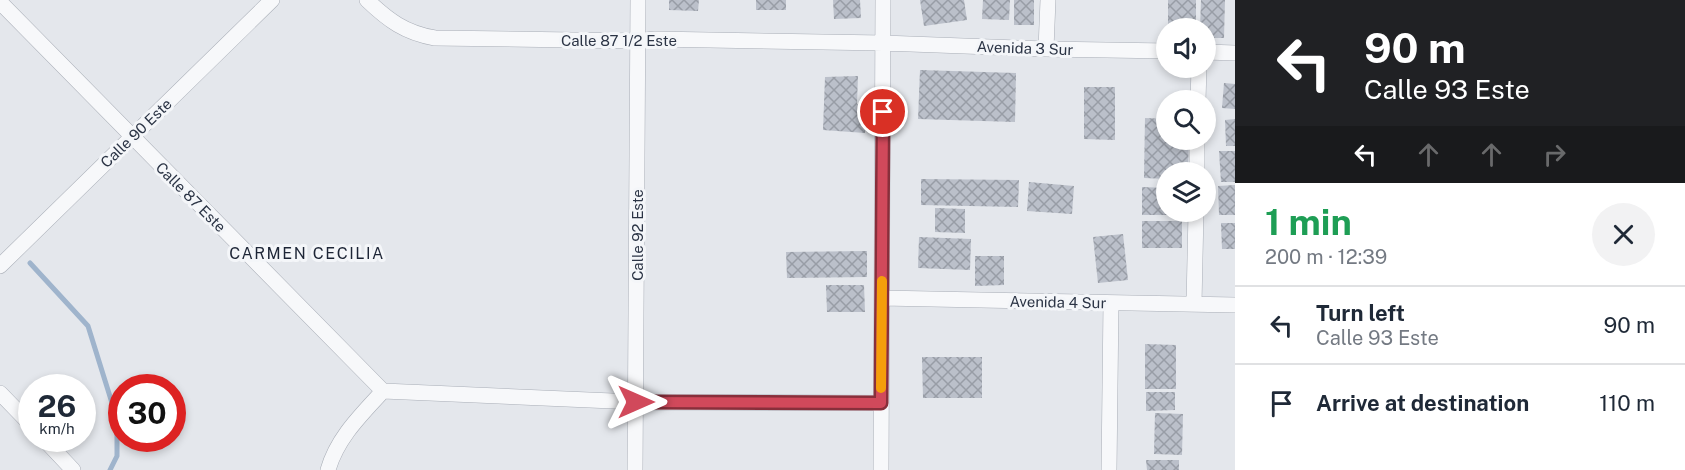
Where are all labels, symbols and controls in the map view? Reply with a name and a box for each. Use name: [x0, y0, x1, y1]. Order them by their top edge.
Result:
map controls: [1156, 18, 1216, 222]
button: sound: [1156, 18, 1216, 78]
text: 90 m: [1364, 23, 1466, 72]
icon: left: [1265, 24, 1343, 102]
street label: Calle 87 1/2 Este: [561, 32, 677, 49]
street label: Avenida 3 Sur: [976, 38, 1074, 58]
text: Calle 93 Este: [1364, 73, 1530, 105]
pin: [857, 86, 908, 137]
button: search: [1156, 90, 1216, 150]
street label: Calle 90 Este: [97, 95, 175, 171]
icon: arrive: [866, 95, 899, 128]
icon: left: [1349, 138, 1382, 171]
icon: ahead: [1412, 138, 1445, 171]
icon: ahead: [1475, 138, 1508, 171]
icon: right: [1538, 138, 1571, 171]
street label: Calle 87 Este: [153, 159, 229, 235]
button: layers: [1156, 162, 1216, 222]
street label: Calle 92 Este: [629, 189, 646, 281]
text: 1 min: [1265, 201, 1352, 243]
button: close: [1592, 203, 1655, 266]
district label: CARMEN CECILIA: [229, 244, 385, 263]
text: 200 m · 12:39: [1265, 245, 1387, 269]
street label: Avenida 4 Sur: [1009, 293, 1107, 311]
text: Turn left: [1316, 300, 1405, 326]
icon: left: [1265, 309, 1298, 342]
text: 90 m: [1604, 312, 1655, 338]
text: Calle 93 Este: [1316, 326, 1439, 350]
position arrow: [604, 370, 668, 434]
speed limit sign: 30: [108, 374, 186, 452]
icon: arrive: [1265, 387, 1298, 420]
text: 26: [38, 388, 76, 424]
text: Arrive at destination: [1316, 390, 1529, 416]
text: 110 m: [1599, 390, 1655, 416]
text: km/h: [39, 420, 75, 437]

